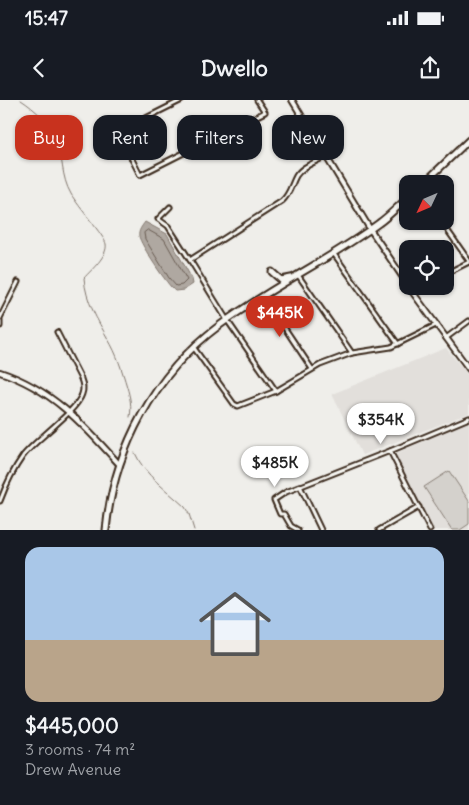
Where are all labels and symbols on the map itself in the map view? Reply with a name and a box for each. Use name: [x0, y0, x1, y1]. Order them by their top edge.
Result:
north arrow: [399, 175, 454, 230]
pin: $445K: [245, 296, 315, 338]
pin: $354K: [346, 402, 416, 445]
pin: $485K: [240, 446, 310, 488]

